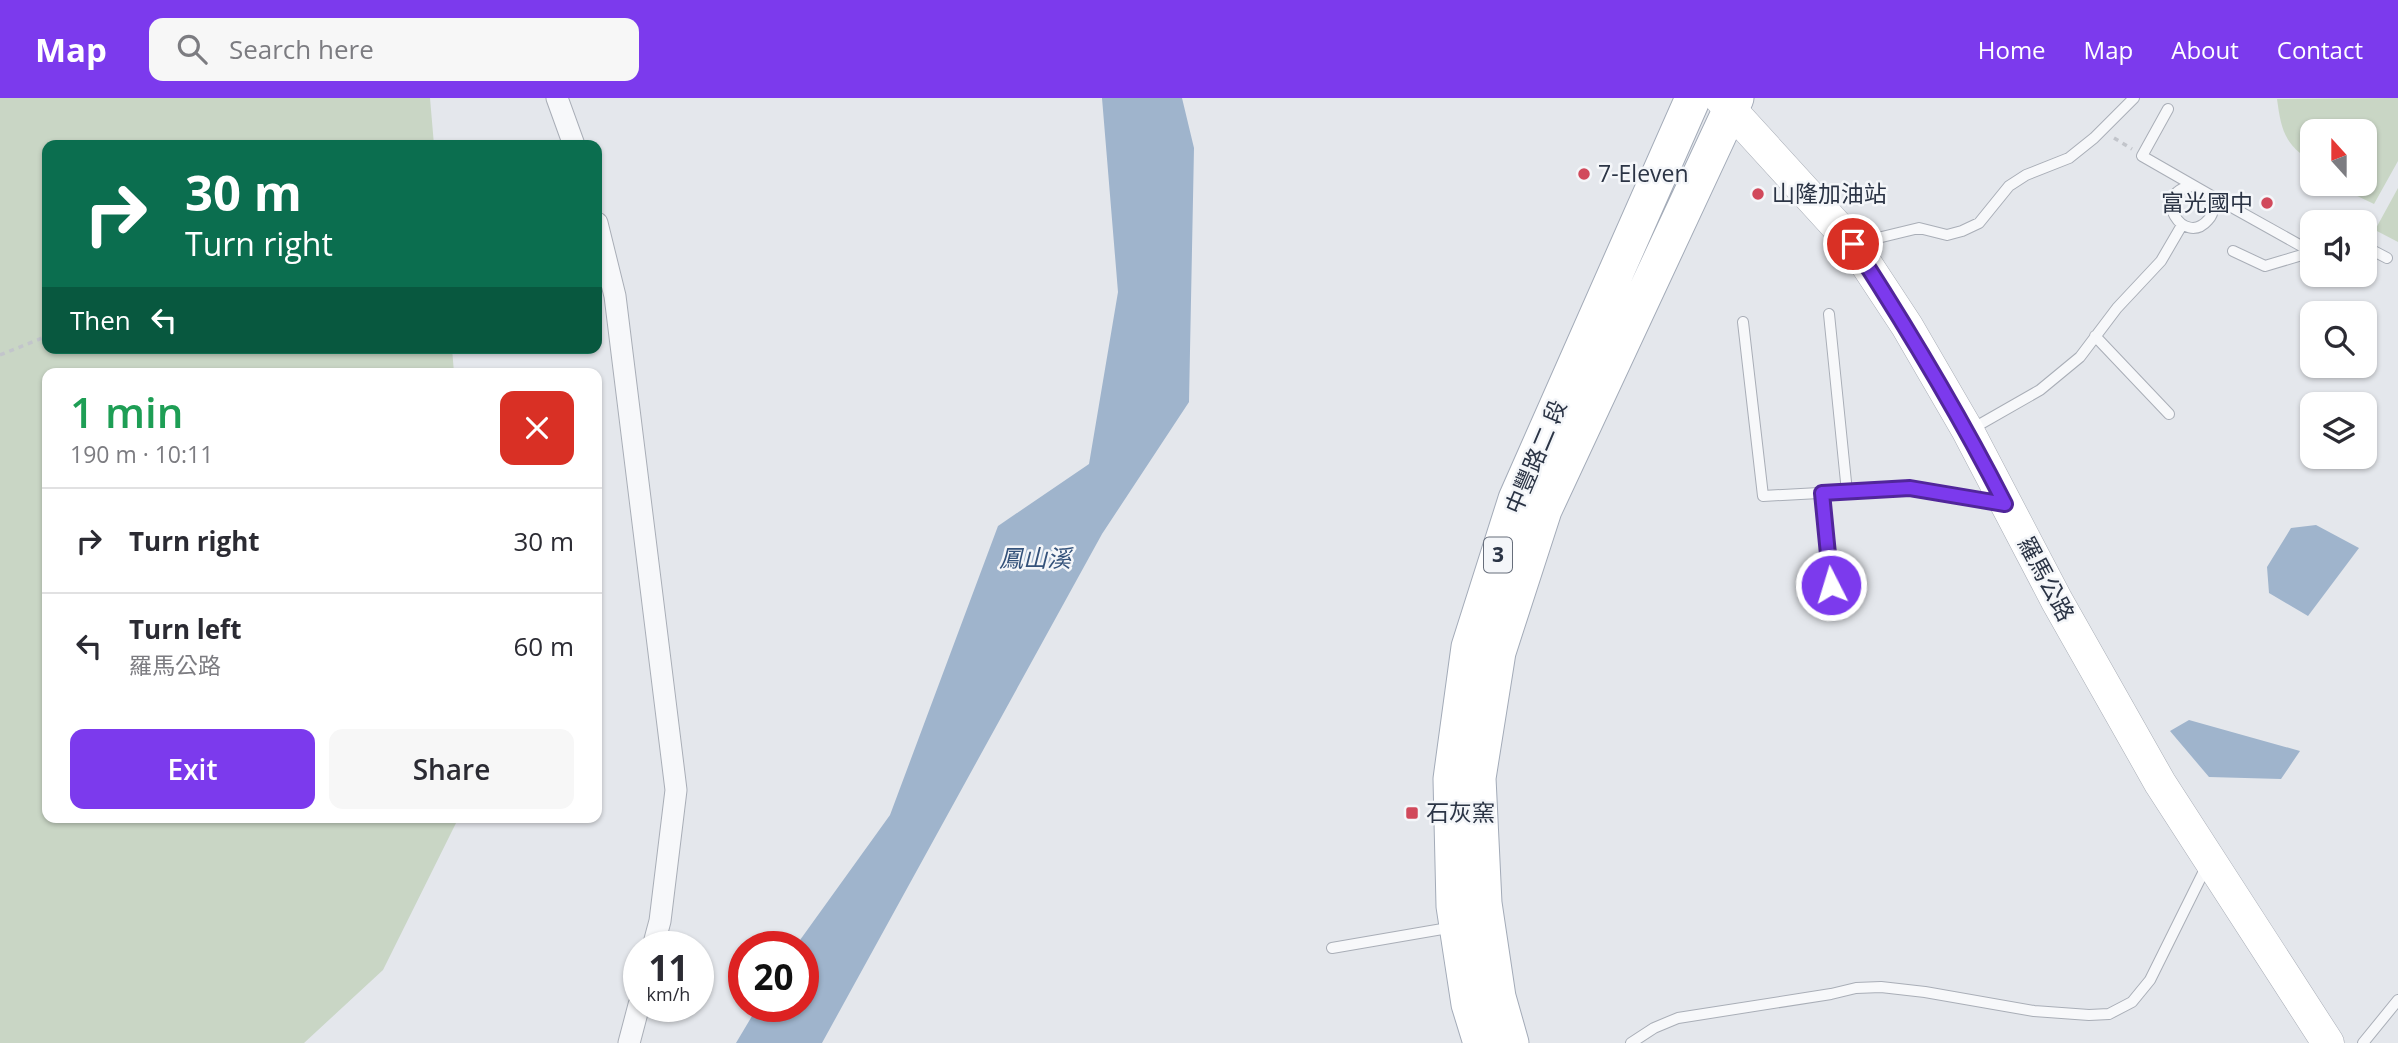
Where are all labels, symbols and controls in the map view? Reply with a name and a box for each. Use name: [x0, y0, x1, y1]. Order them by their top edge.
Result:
search box: [149, 18, 639, 81]
text: Map: [35, 27, 107, 72]
icon: search: [173, 30, 211, 68]
text: Search here: [229, 31, 374, 67]
text: Home: [1978, 33, 2046, 66]
text: Map: [2084, 33, 2133, 66]
text: About: [2171, 33, 2239, 66]
text: Contact: [2277, 33, 2363, 66]
north arrow: [2300, 119, 2376, 196]
map controls: [2300, 119, 2377, 469]
place label: 7-Eleven: [1598, 157, 1689, 189]
text: 30 m: [185, 159, 302, 225]
marker: 7-Eleven: [1576, 166, 1592, 182]
icon: right: [70, 168, 161, 259]
place label: 山隆加油站: [1772, 177, 1887, 209]
marker: 山隆加油站: [1750, 186, 1766, 202]
place label: 富光國中: [2161, 186, 2253, 218]
marker: 富光國中: [2259, 195, 2275, 211]
button: sound: [2300, 210, 2377, 287]
pin: [1823, 214, 1883, 274]
text: Turn right: [185, 222, 333, 265]
icon: arrive: [1834, 225, 1872, 263]
icon: left: [145, 301, 183, 339]
button: search: [2300, 301, 2377, 378]
text: Then: [70, 302, 131, 338]
text: 1 min: [70, 383, 183, 440]
button: close: [500, 391, 574, 465]
button: layers: [2300, 392, 2377, 469]
street label: 中豐路二 段: [1497, 395, 1573, 519]
text: 190 m · 10:11: [70, 438, 213, 470]
icon: right: [70, 522, 108, 560]
text: Turn right: [129, 523, 260, 559]
text: 30 m: [513, 523, 574, 559]
street label: 羅馬公路: [2011, 530, 2083, 627]
road number: 3: [1484, 538, 1512, 573]
water label: 鳳山溪: [999, 541, 1074, 574]
position arrow: [1794, 548, 1868, 622]
text: Turn left: [129, 611, 241, 647]
icon: left: [70, 627, 108, 665]
text: 60 m: [513, 628, 574, 664]
text: 羅馬公路: [129, 649, 221, 681]
button: Exit: [70, 729, 315, 809]
button: Share: [329, 729, 574, 809]
place label: 石灰窯: [1426, 796, 1495, 828]
marker: 石灰窯: [1404, 805, 1420, 821]
speed limit sign: 20: [728, 931, 819, 1022]
text: 11: [648, 944, 689, 991]
text: km/h: [647, 982, 690, 1006]

